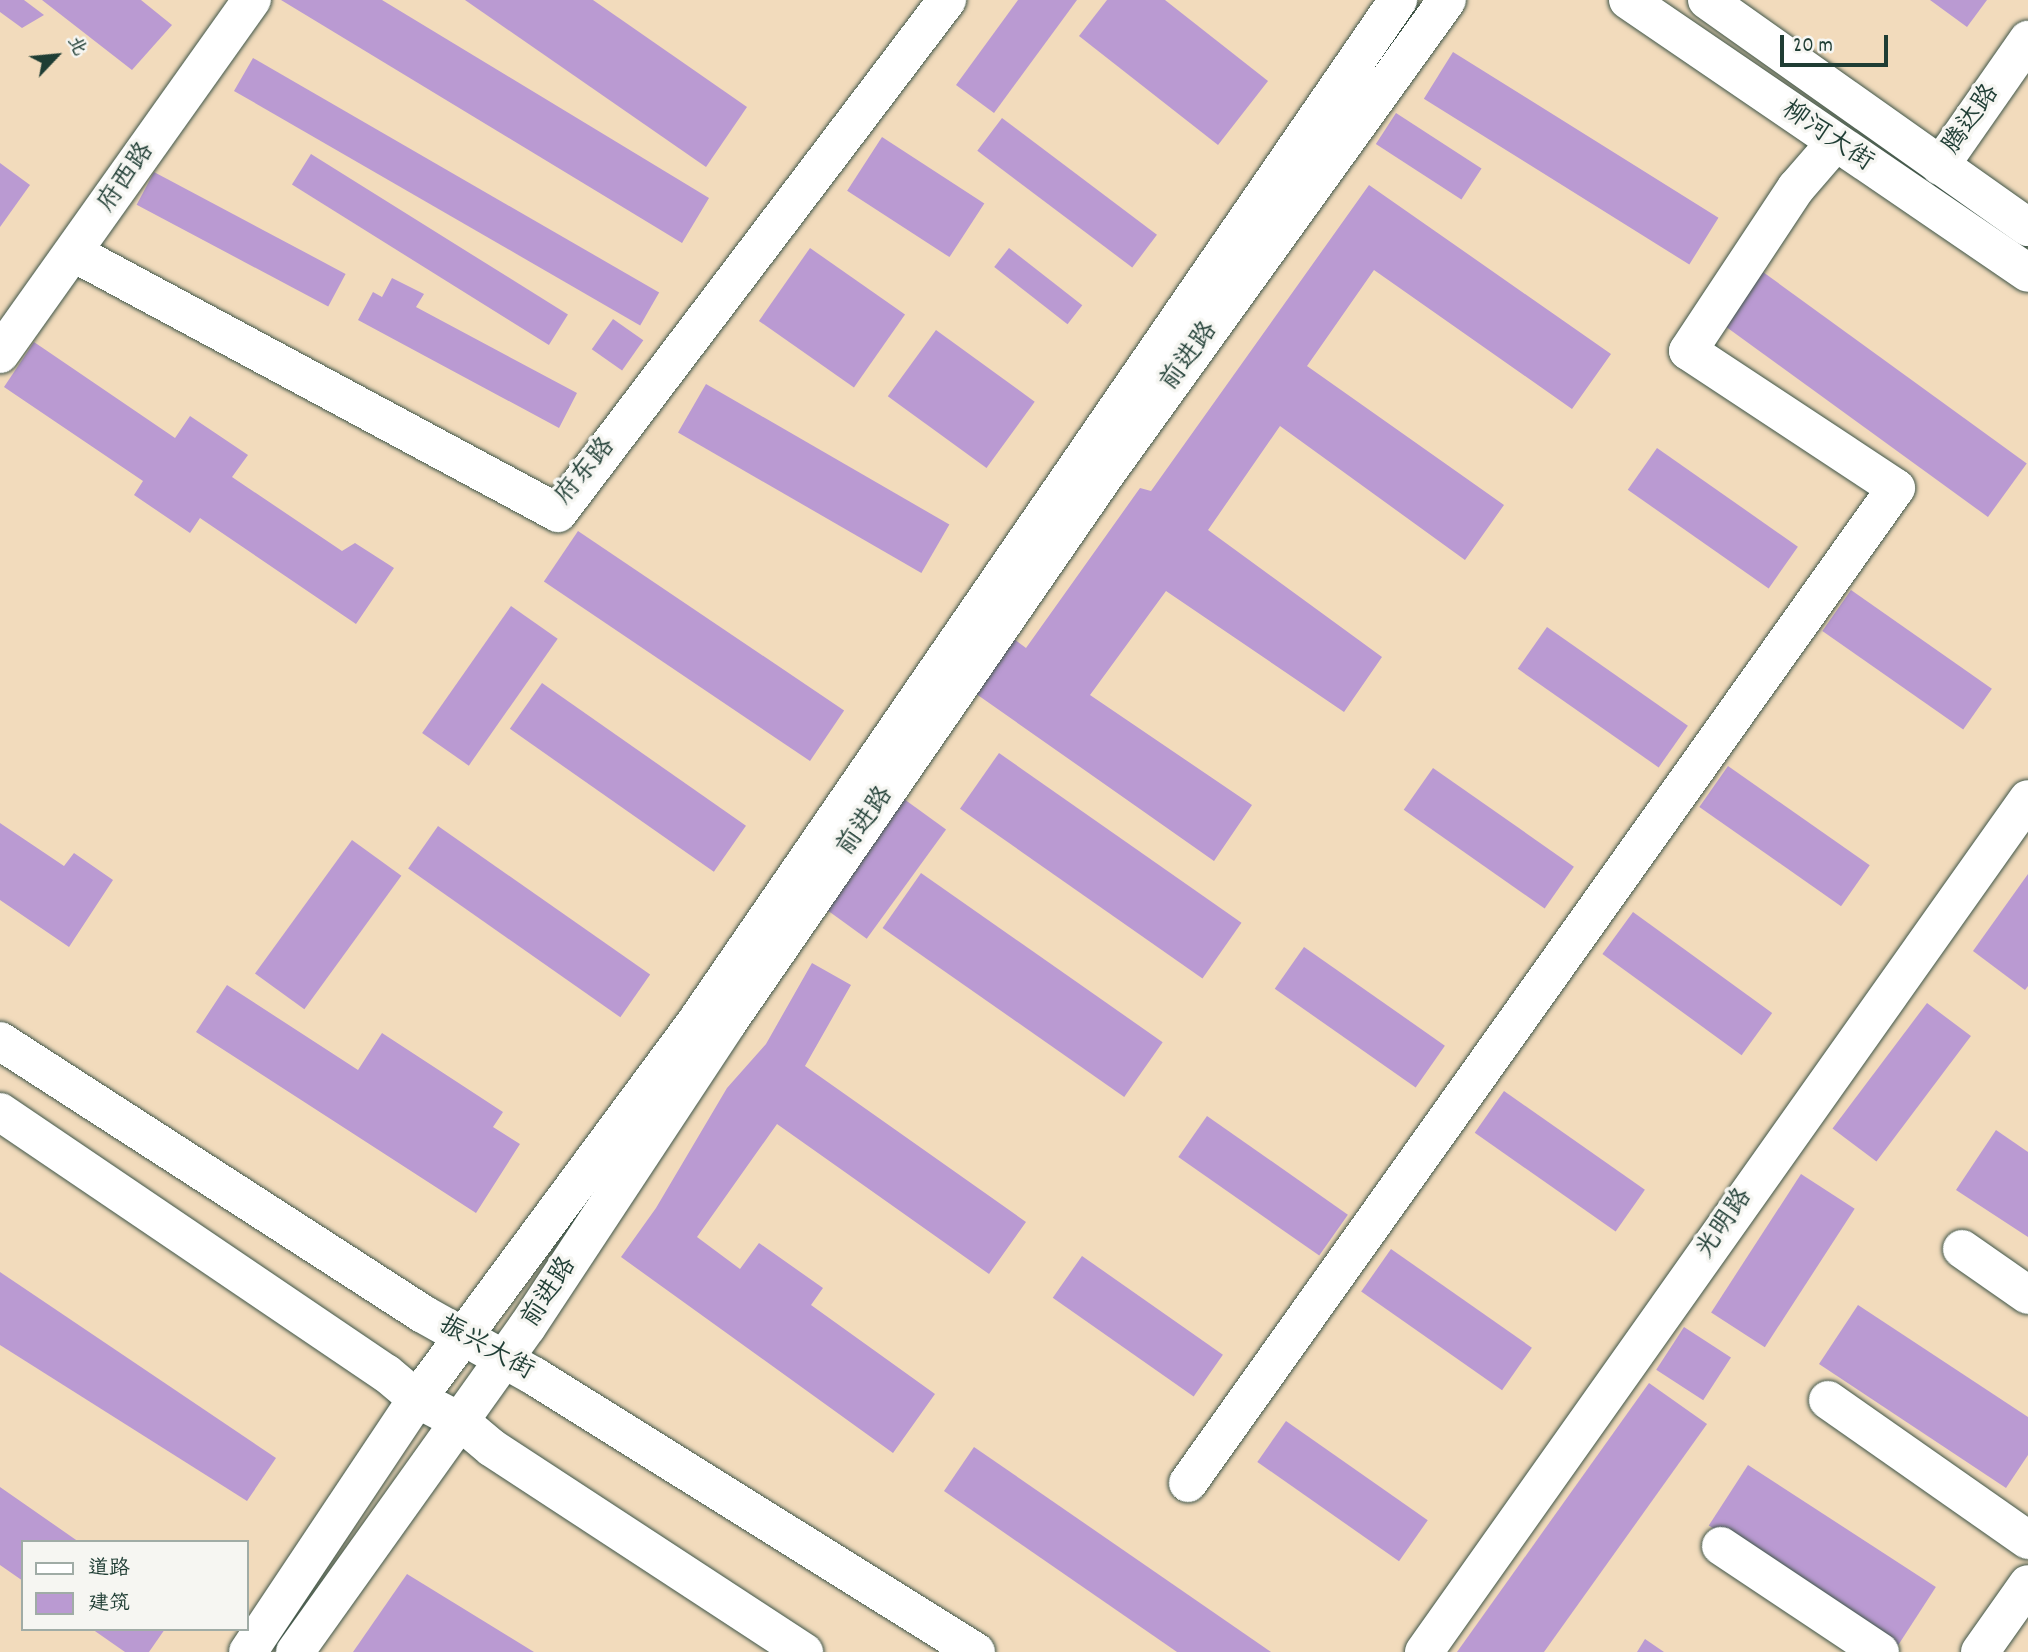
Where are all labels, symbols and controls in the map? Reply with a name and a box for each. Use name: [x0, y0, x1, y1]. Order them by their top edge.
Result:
north arrow: [21, 21, 91, 91]
scale bar: [1783, 21, 1892, 65]
text: 北: [59, 32, 92, 61]
text: 20 m: [1793, 32, 1833, 62]
street label: 腾达路: [1937, 79, 2007, 161]
street label: 柳河大街: [1775, 95, 1879, 179]
street label: 府西路: [92, 137, 162, 219]
street label: 前进路: [1154, 316, 1226, 398]
street label: 府东路: [549, 432, 623, 512]
street label: 前进路: [831, 781, 901, 863]
street label: 光明路: [1690, 1183, 1760, 1265]
street label: 前进路: [516, 1252, 584, 1334]
street label: 振兴大街: [433, 1310, 539, 1388]
legend: [21, 1540, 248, 1631]
text: 道路: [88, 1555, 130, 1585]
text: 建筑: [88, 1590, 130, 1620]

